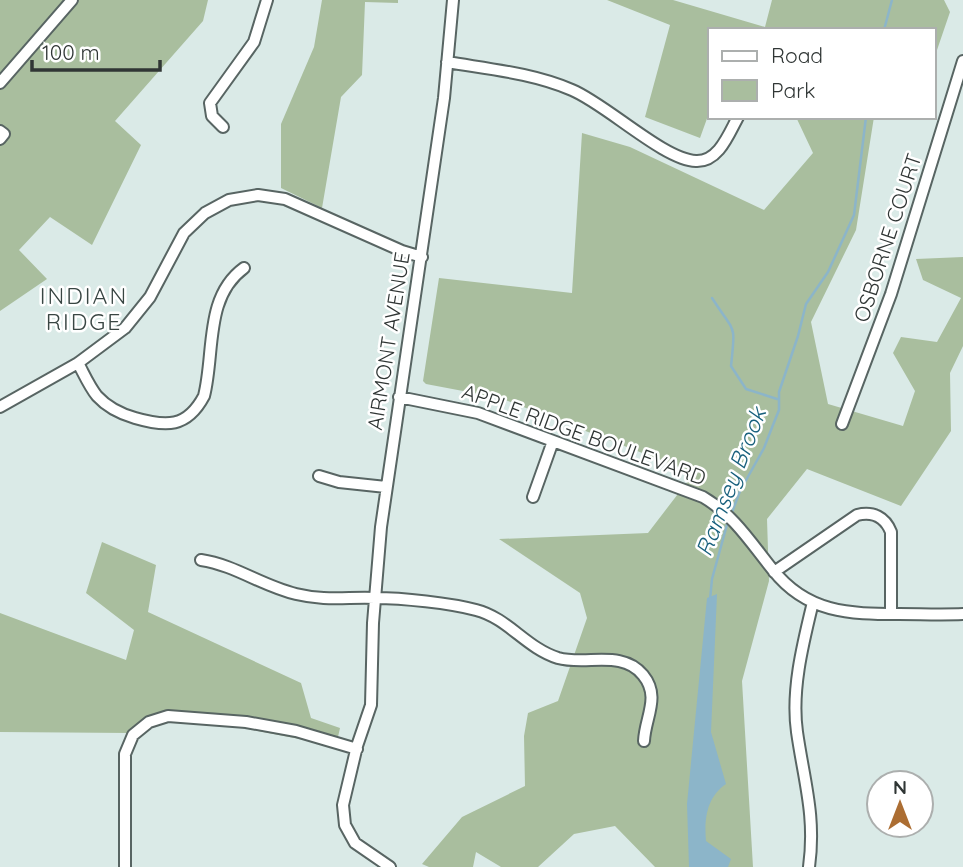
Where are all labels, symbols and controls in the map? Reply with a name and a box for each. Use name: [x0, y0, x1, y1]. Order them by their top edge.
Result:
scale bar: [32, 28, 159, 72]
legend: [708, 28, 935, 119]
text: 100 m: [42, 39, 100, 65]
text: Road: [771, 42, 823, 68]
text: Park: [771, 77, 815, 103]
street label: OSBORNE COURT: [848, 150, 927, 325]
street label: AIRMONT AVENUE: [361, 250, 415, 432]
district label: INDIAN RIDGE: [40, 281, 128, 336]
street label: APPLE RIDGE BOULEVARD: [459, 378, 710, 490]
water label: Ramsey Brook: [689, 402, 773, 560]
north arrow: [865, 769, 935, 839]
text: N: [893, 775, 907, 799]

